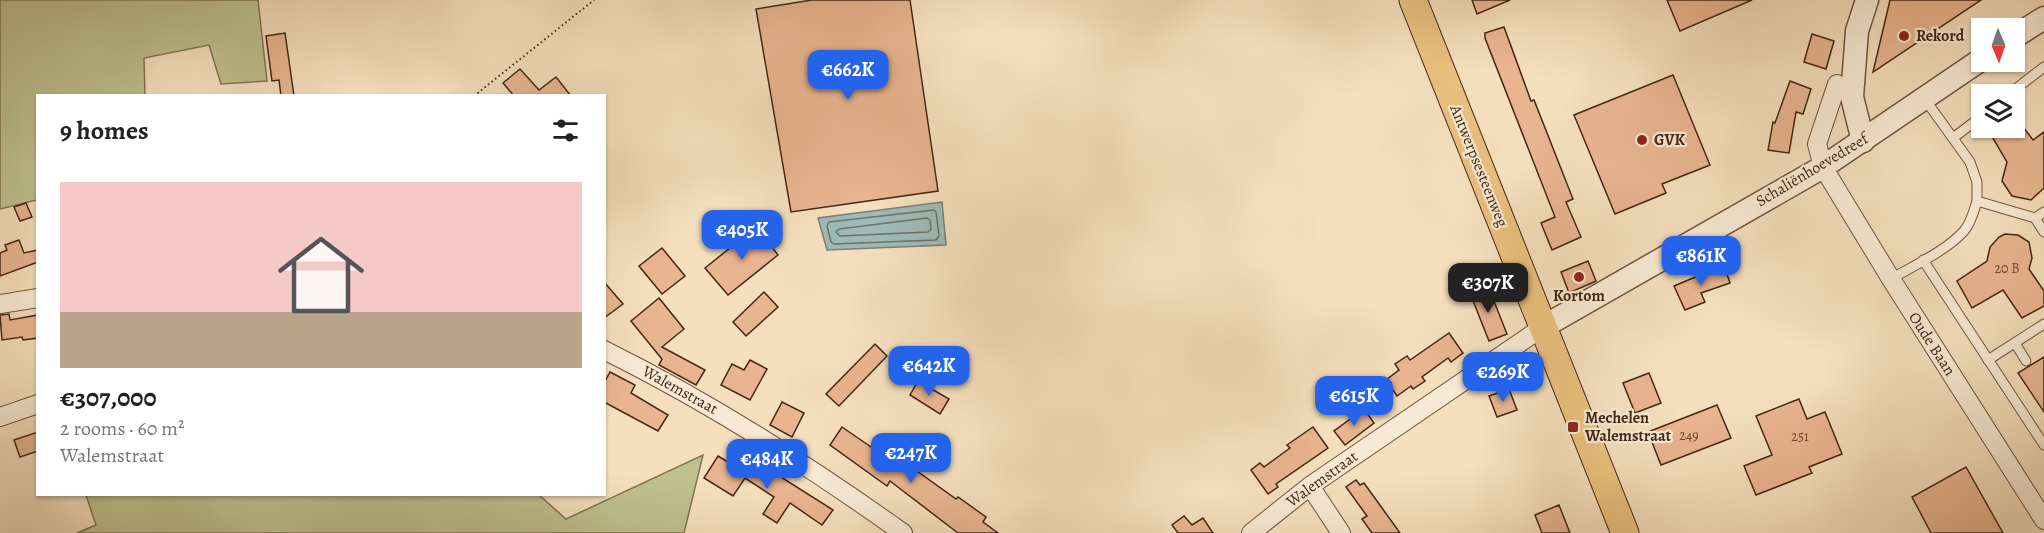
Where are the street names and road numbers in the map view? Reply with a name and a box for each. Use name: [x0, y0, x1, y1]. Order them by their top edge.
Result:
street label: Antwerpsesteenweg: [1444, 101, 1514, 230]
street label: Schaliënhoevedreef: [1752, 126, 1875, 212]
street label: Oude Baan: [1903, 308, 1961, 380]
street label: Walemstraat: [637, 360, 722, 420]
street label: Walemstraat: [1281, 446, 1362, 513]

